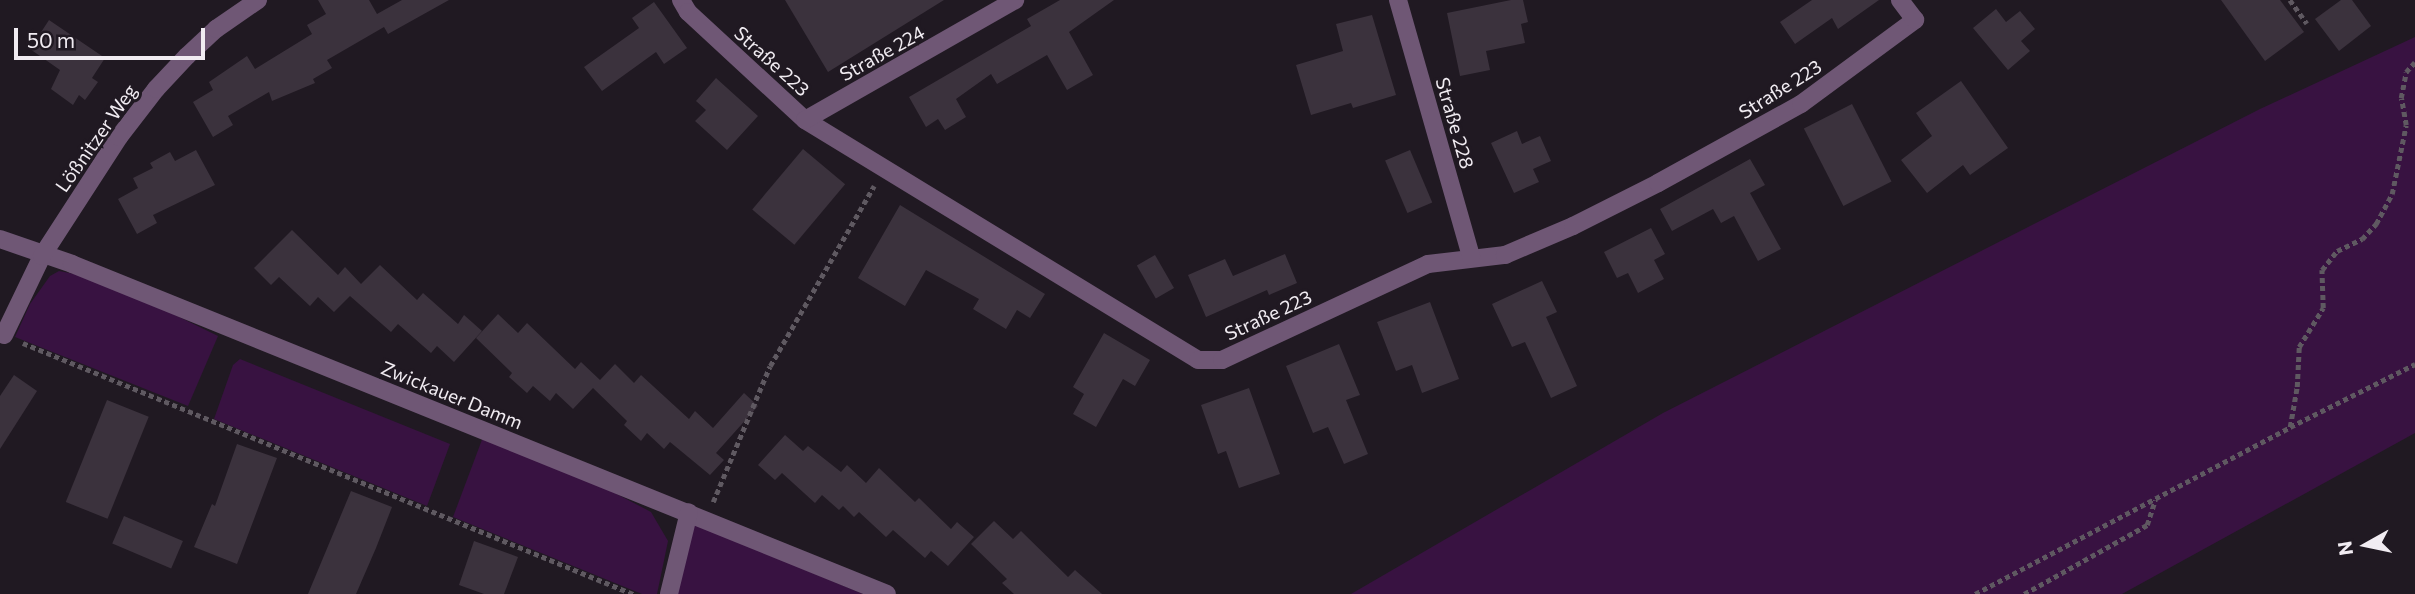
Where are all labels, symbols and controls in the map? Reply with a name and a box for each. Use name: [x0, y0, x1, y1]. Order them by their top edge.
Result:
scale bar: [18, 14, 208, 58]
street label: Straße 224: [836, 20, 928, 86]
street label: Straße 223: [730, 21, 814, 101]
text: 50 m: [27, 27, 75, 52]
street label: Straße 223: [1734, 55, 1826, 123]
street label: Straße 228: [1431, 75, 1479, 171]
street label: Lößnitzer Weg: [50, 80, 142, 196]
street label: Straße 223: [1221, 285, 1315, 345]
street label: Zwickauer Damm: [378, 356, 526, 434]
north arrow: [2331, 510, 2401, 580]
text: N: [2332, 540, 2357, 557]

